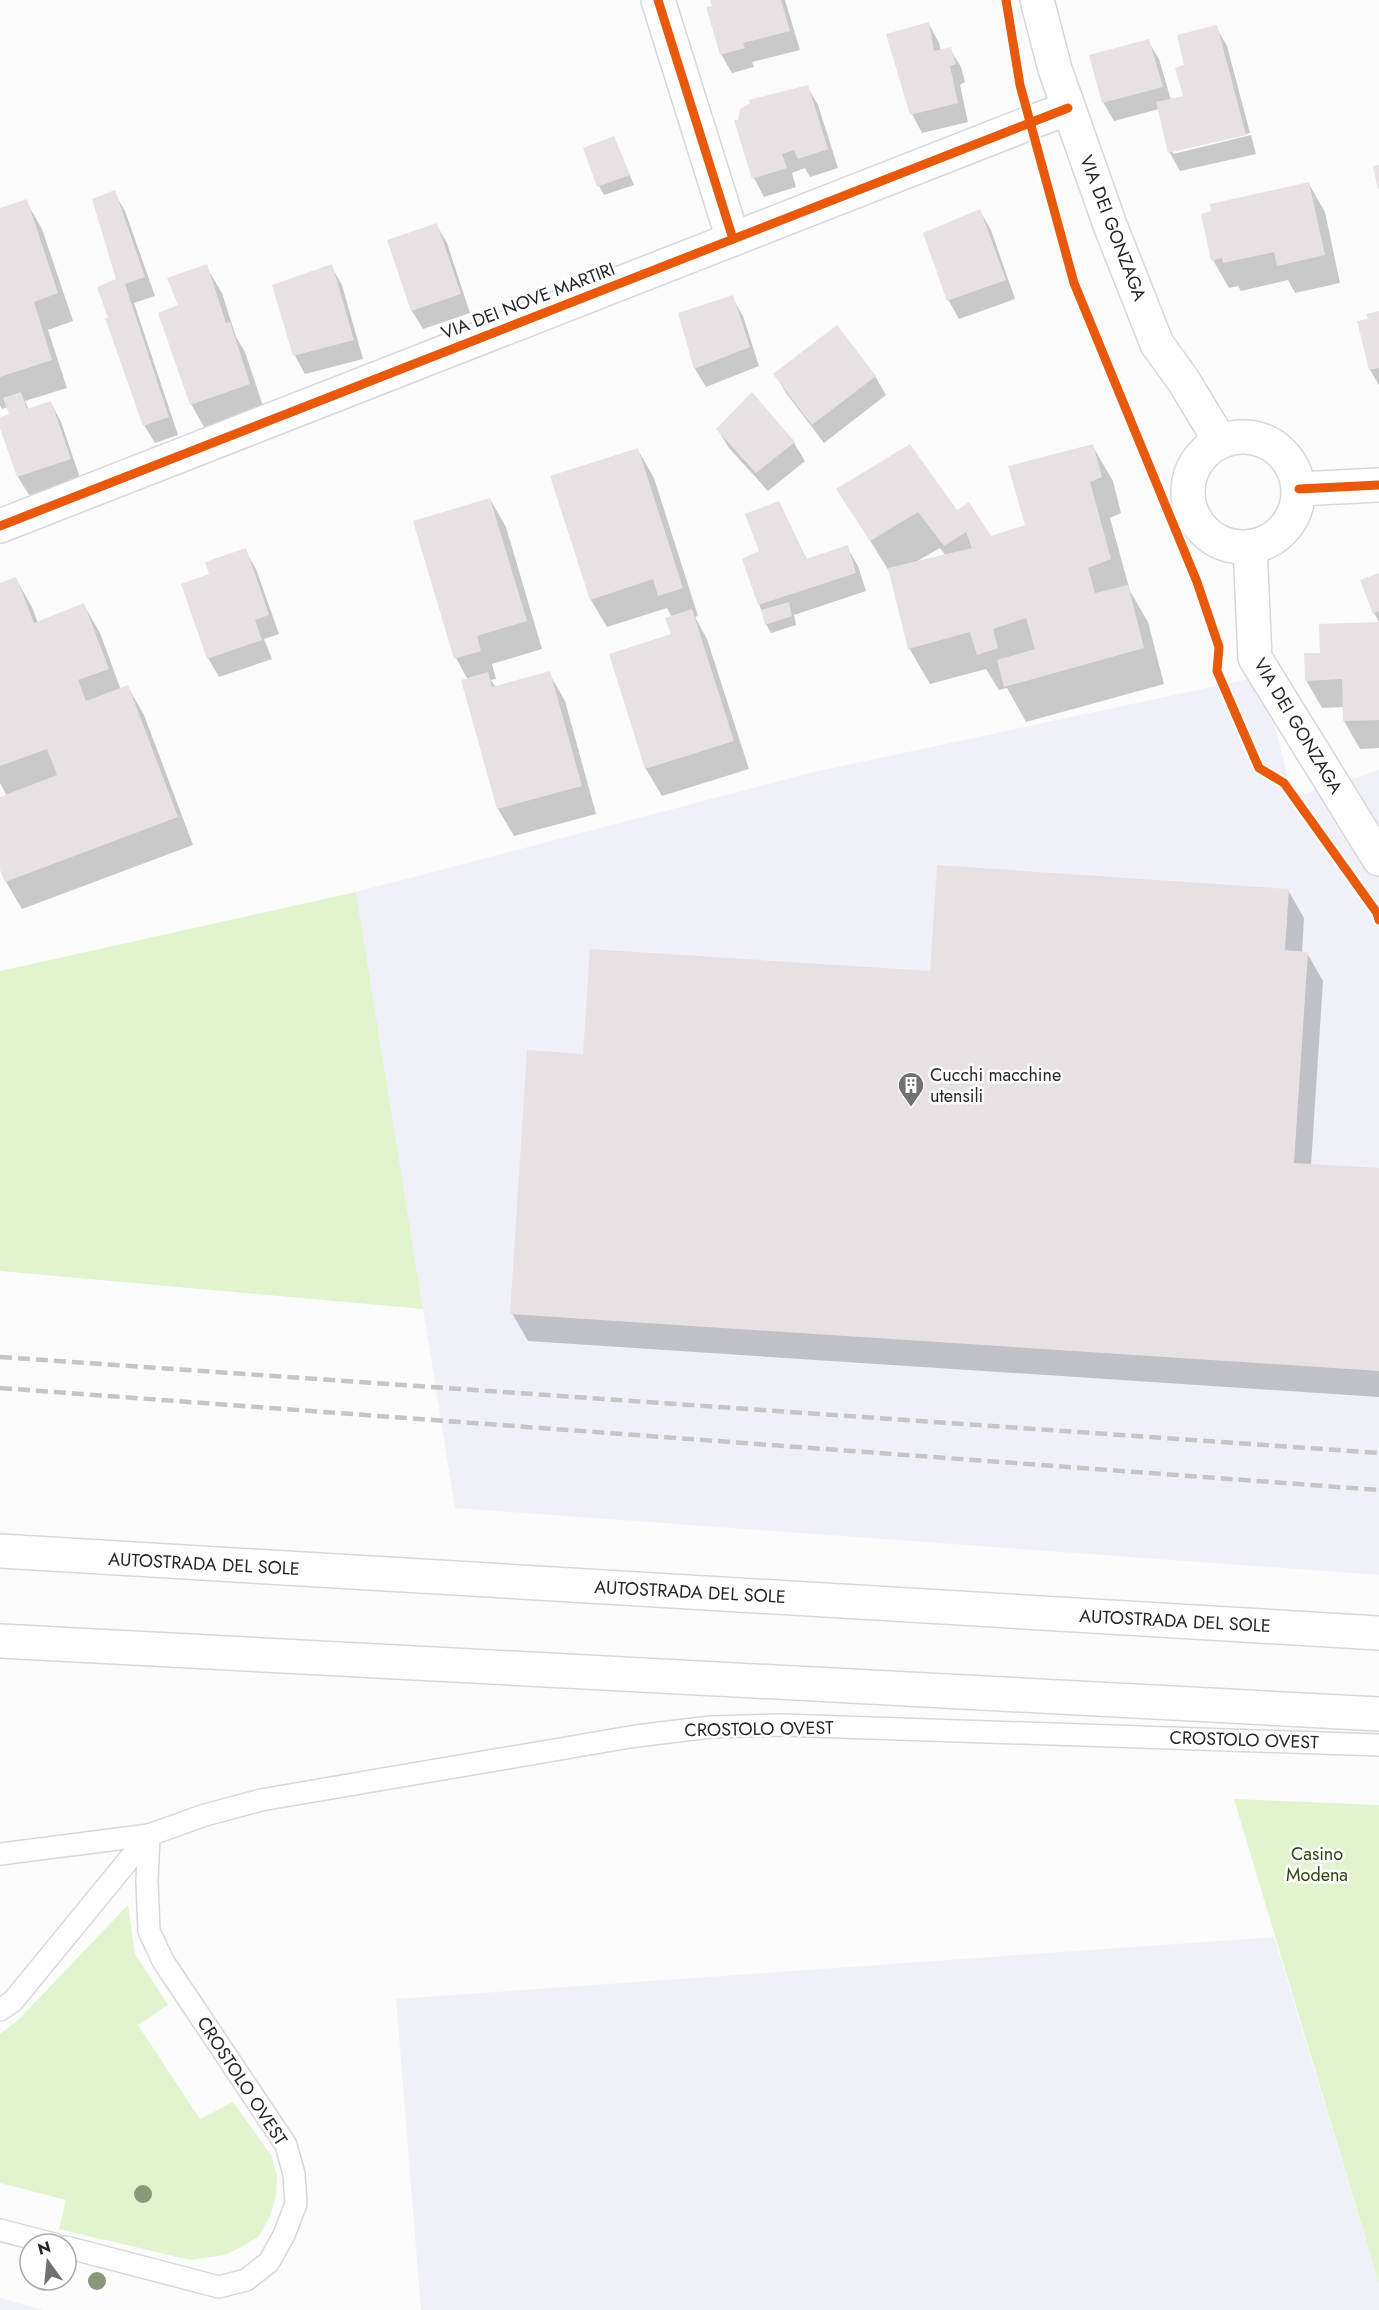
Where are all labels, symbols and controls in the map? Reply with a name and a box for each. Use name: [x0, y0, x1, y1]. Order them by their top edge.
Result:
street label: VIA DEI GONZAGA: [1073, 151, 1153, 305]
street label: VIA DEI NOVE MARTIRI: [437, 256, 619, 346]
street label: VIA DEI GONZAGA: [1247, 653, 1349, 799]
place label: Cucchi macchine utensili: [930, 1062, 1061, 1109]
building icon: Cucchi macchine utensili: [896, 1070, 926, 1108]
street label: AUTOSTRADA DEL SOLE: [108, 1546, 300, 1582]
street label: AUTOSTRADA DEL SOLE: [594, 1574, 786, 1610]
street label: AUTOSTRADA DEL SOLE: [1079, 1603, 1271, 1639]
street label: CROSTOLO OVEST: [684, 1715, 834, 1743]
street label: CROSTOLO OVEST: [1169, 1724, 1320, 1756]
park label: Casino Modena: [1286, 1841, 1348, 1888]
street label: CROSTOLO OVEST: [191, 2011, 294, 2151]
north arrow: [18, 2232, 78, 2292]
text: N: [35, 2235, 53, 2261]

